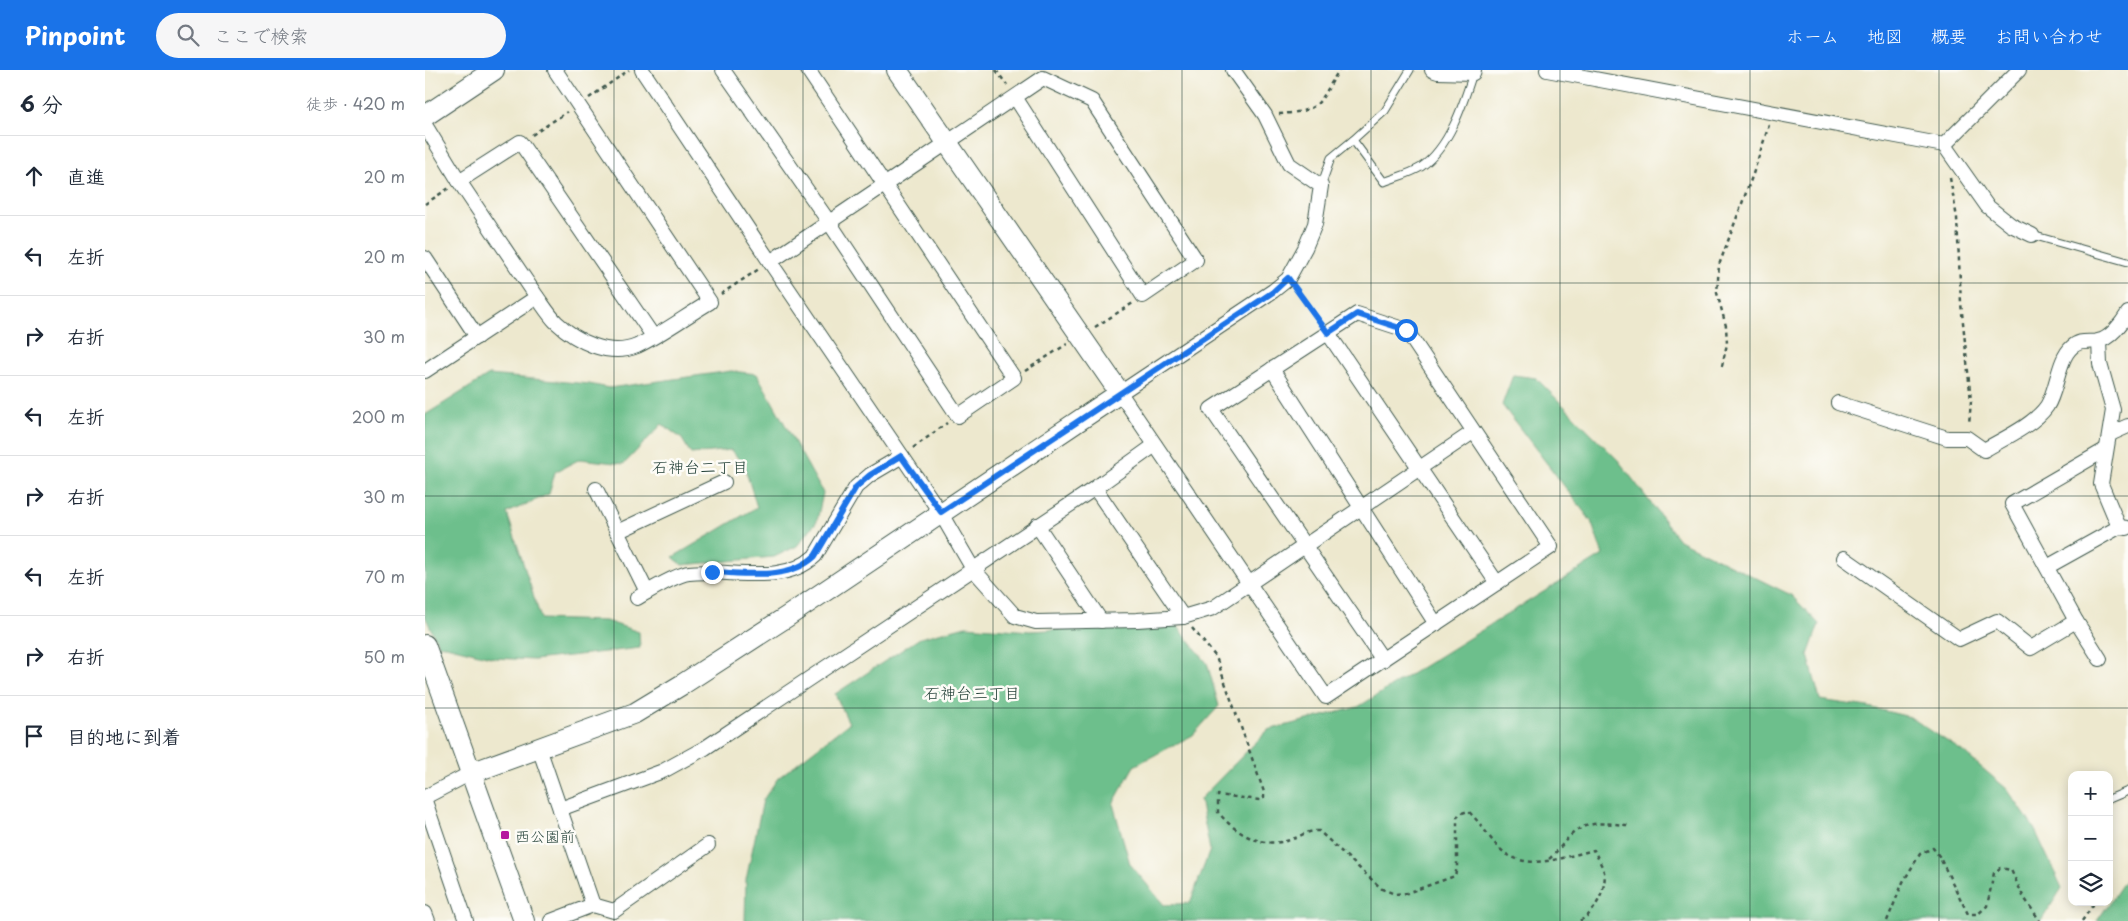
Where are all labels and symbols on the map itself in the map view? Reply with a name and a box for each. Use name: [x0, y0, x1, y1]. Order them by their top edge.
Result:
route start: [1395, 319, 1418, 342]
district label: 石神台二丁目: [652, 454, 748, 478]
route end: [701, 561, 724, 584]
district label: 石神台三丁目: [924, 680, 1020, 704]
place label: 西公園前: [515, 824, 575, 847]
marker: 西公園前: [499, 829, 511, 841]

